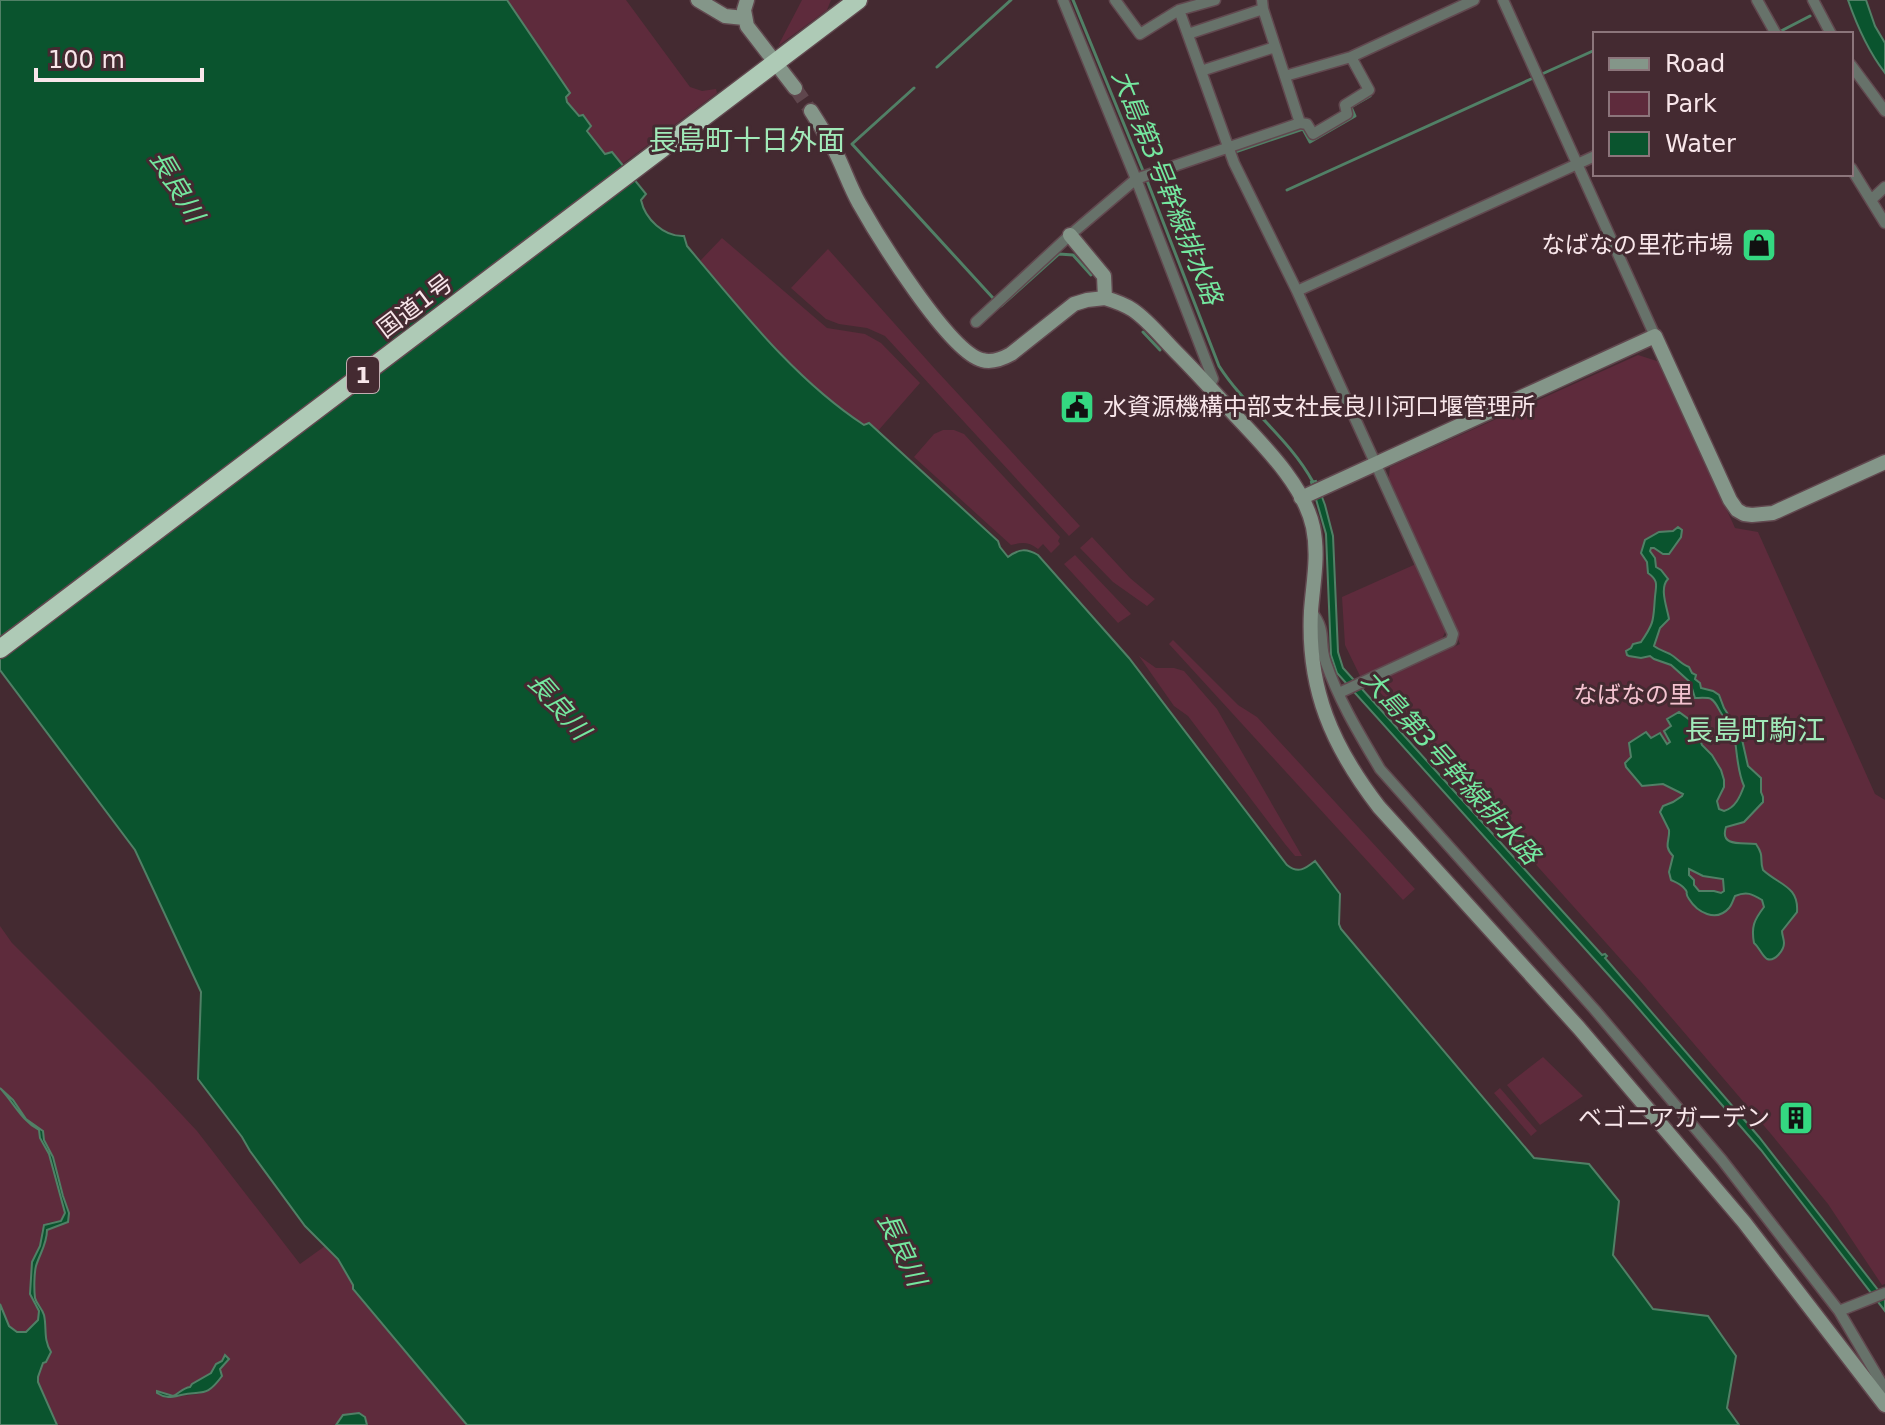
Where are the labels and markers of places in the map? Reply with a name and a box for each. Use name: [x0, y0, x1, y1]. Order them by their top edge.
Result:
shop icon: なばなの里花市場: [1740, 226, 1778, 264]
place label: なばなの里花市場: [1541, 231, 1733, 259]
public building icon: 水資源機構中部支社長良川河口堰管理所: [1058, 388, 1096, 426]
place label: 水資源機構中部支社長良川河口堰管理所: [1103, 393, 1535, 421]
building icon: ベゴニアガーデン: [1777, 1099, 1815, 1137]
place label: ベゴニアガーデン: [1578, 1104, 1770, 1132]

